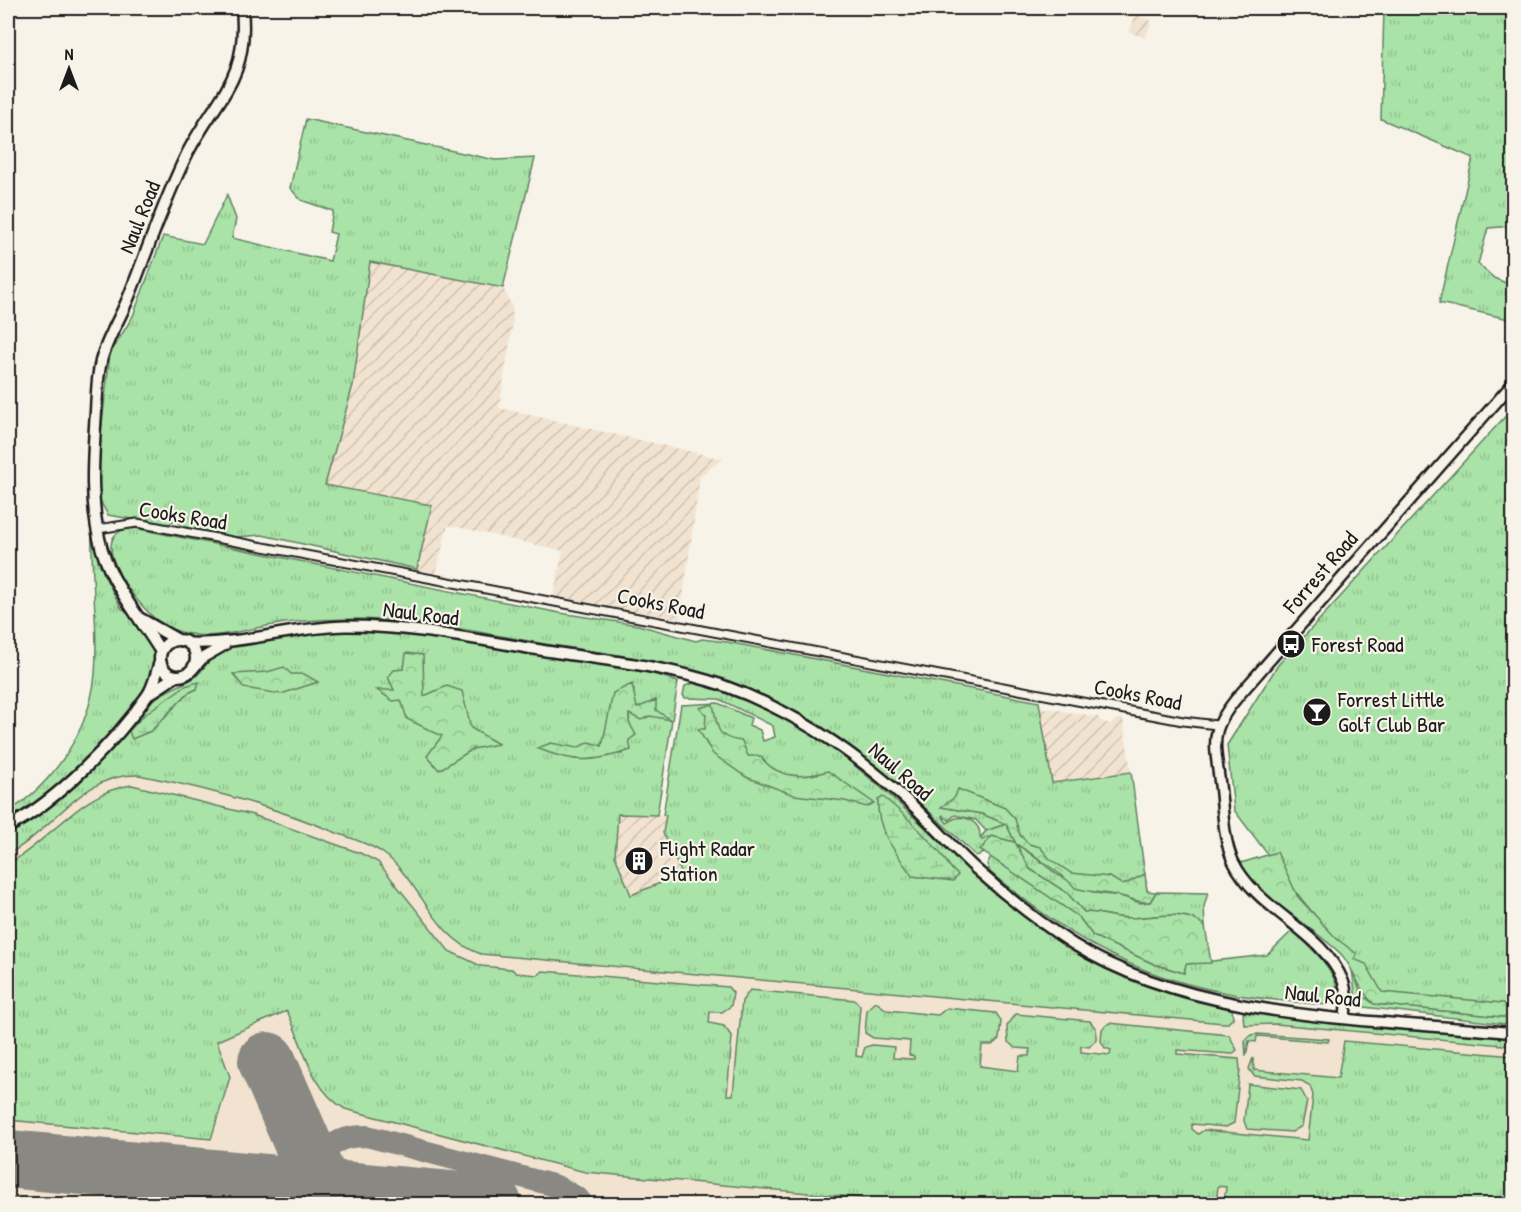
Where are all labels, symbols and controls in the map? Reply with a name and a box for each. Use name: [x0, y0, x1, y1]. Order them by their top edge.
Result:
north arrow: [39, 39, 99, 99]
text: N: [65, 43, 74, 65]
street label: Naul Road: [111, 176, 167, 258]
street label: Cooks Road: [137, 493, 229, 537]
street label: Forrest Road: [1275, 524, 1364, 620]
street label: Cooks Road: [615, 580, 708, 626]
street label: Naul Road: [381, 593, 461, 633]
bus stop icon: Forest Road: [1275, 628, 1307, 660]
place label: Forest Road: [1311, 629, 1404, 659]
street label: Cooks Road: [1092, 671, 1185, 717]
place label: Forrest Little Golf Club Bar: [1337, 684, 1446, 739]
bar icon: Forrest Little Golf Club Bar: [1301, 696, 1333, 728]
street label: Naul Road: [862, 735, 940, 808]
place label: Flight Radar Station: [659, 833, 756, 888]
building icon: Flight Radar Station: [623, 845, 655, 877]
street label: Naul Road: [1284, 976, 1363, 1014]

